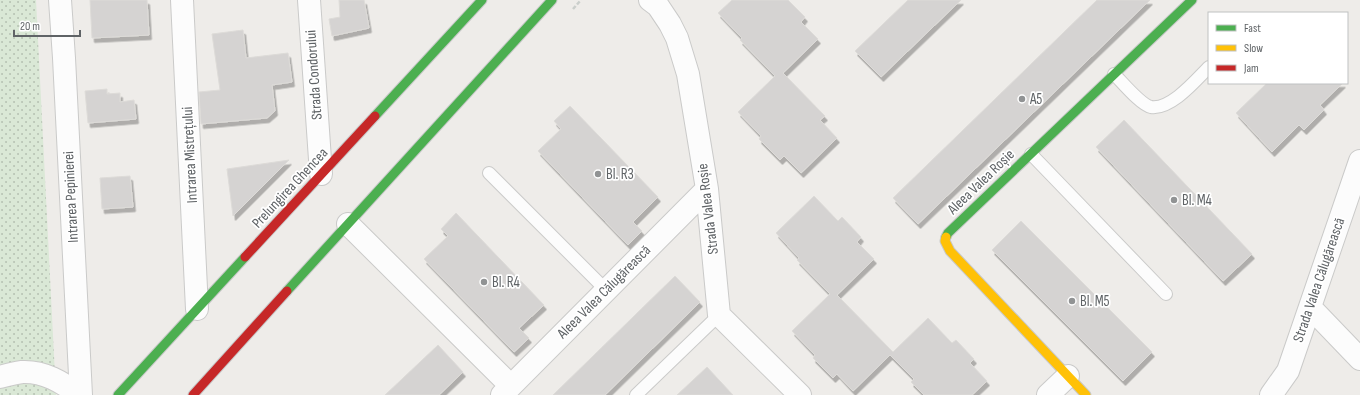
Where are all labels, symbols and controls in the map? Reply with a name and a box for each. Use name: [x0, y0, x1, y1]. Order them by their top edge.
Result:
scale bar: [14, 12, 80, 38]
legend: [1208, 12, 1348, 84]
text: 20 m: [20, 19, 40, 34]
text: Fast: [1244, 21, 1261, 36]
street label: Strada Condorului: [301, 29, 327, 121]
text: Slow: [1244, 41, 1263, 56]
text: Jam: [1243, 61, 1259, 76]
place label: A5: [1029, 90, 1042, 109]
marker: A5: [1017, 94, 1027, 104]
street label: Intrarea Mistrețului: [178, 106, 202, 204]
street label: Prelungirea Ghencea: [248, 144, 332, 232]
street label: Aleea Valea Roșie: [943, 145, 1018, 219]
street label: Intrarea Pepinierei: [59, 151, 83, 243]
street label: Strada Valea Roșie: [693, 162, 723, 256]
place label: Bl. R3: [606, 165, 634, 184]
marker: Bl. R3: [593, 169, 603, 179]
place label: Bl. M4: [1182, 191, 1212, 210]
marker: Bl. M4: [1169, 195, 1179, 205]
street label: Strada Valea Călugărească: [1289, 215, 1349, 345]
street label: Aleea Valea Călugărească: [552, 241, 655, 344]
place label: Bl. R4: [492, 273, 520, 292]
marker: Bl. R4: [479, 277, 489, 287]
place label: Bl. M5: [1080, 292, 1110, 311]
marker: Bl. M5: [1067, 296, 1077, 306]

